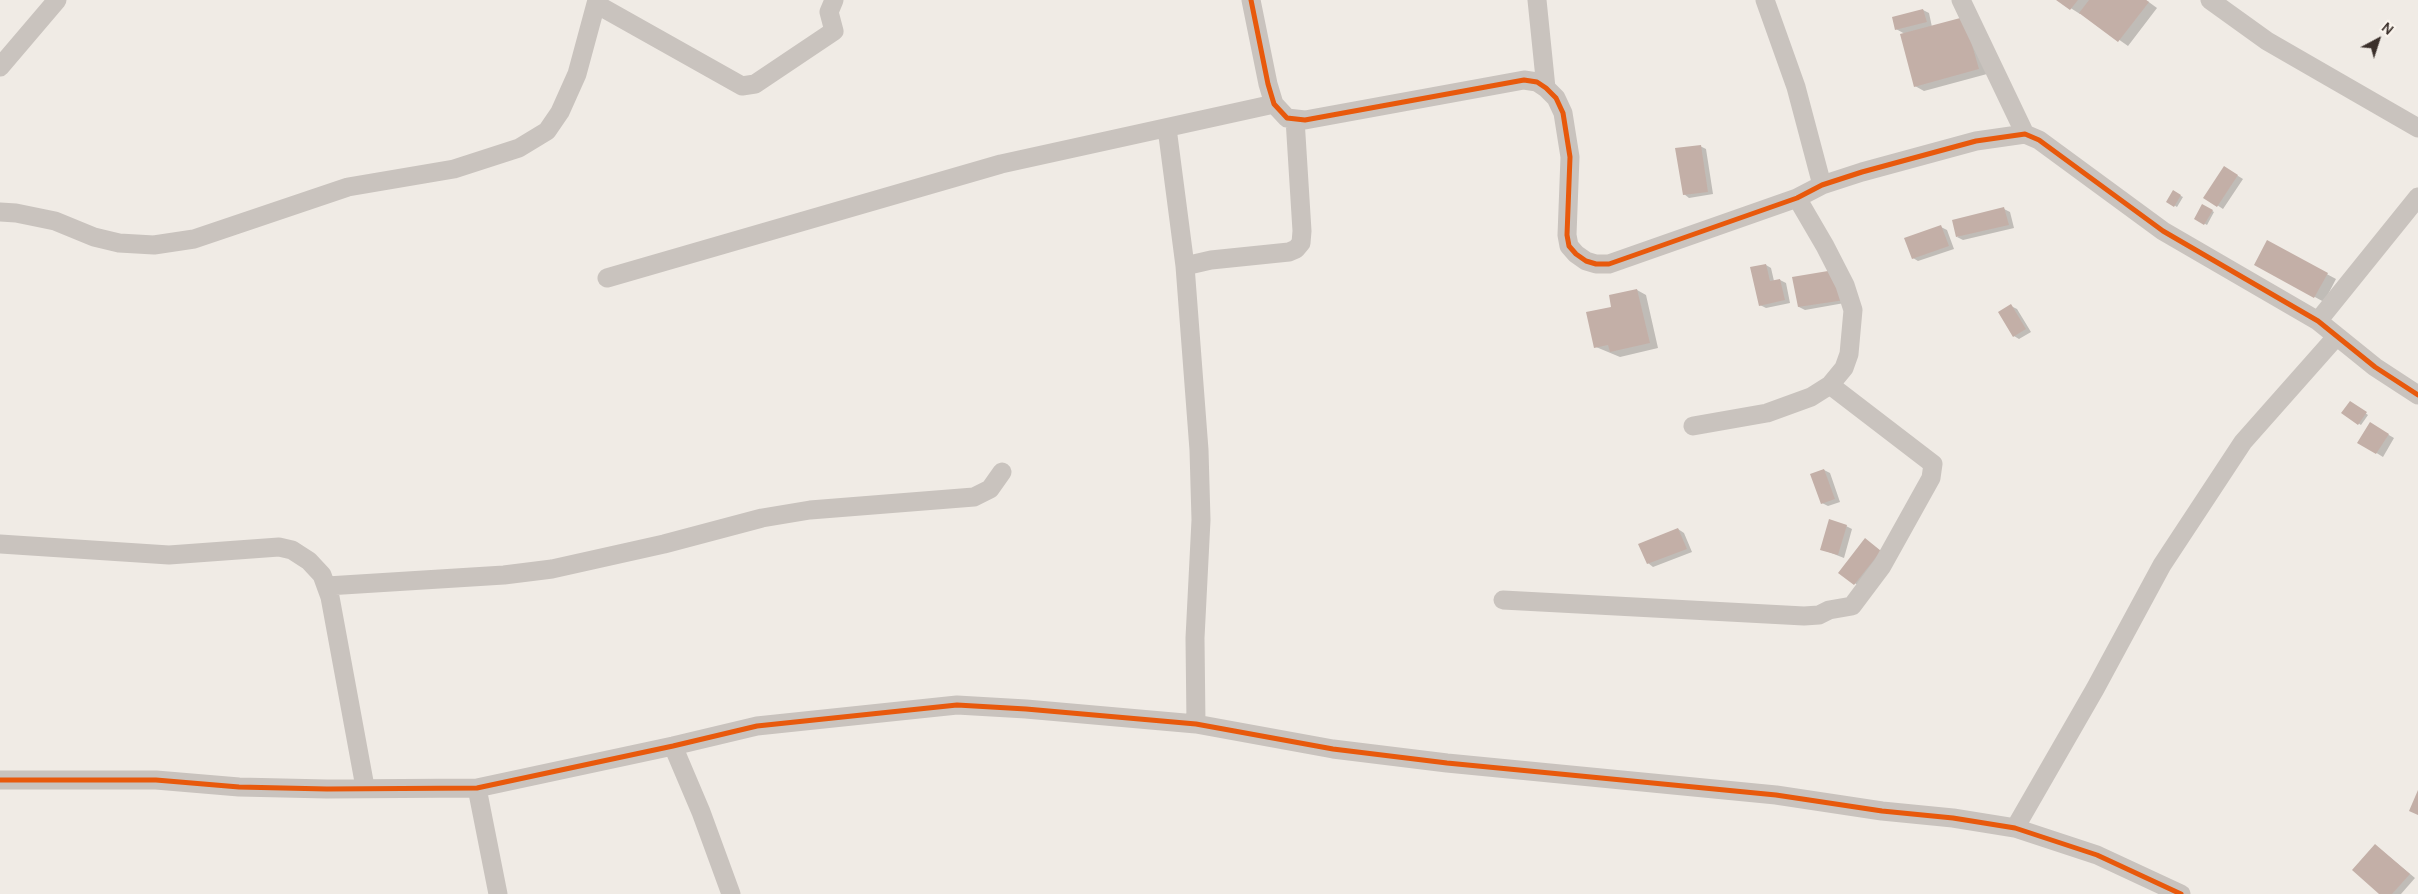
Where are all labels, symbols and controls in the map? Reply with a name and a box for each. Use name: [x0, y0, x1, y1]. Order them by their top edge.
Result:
north arrow: [2353, 15, 2403, 65]
text: N: [2378, 18, 2398, 39]

